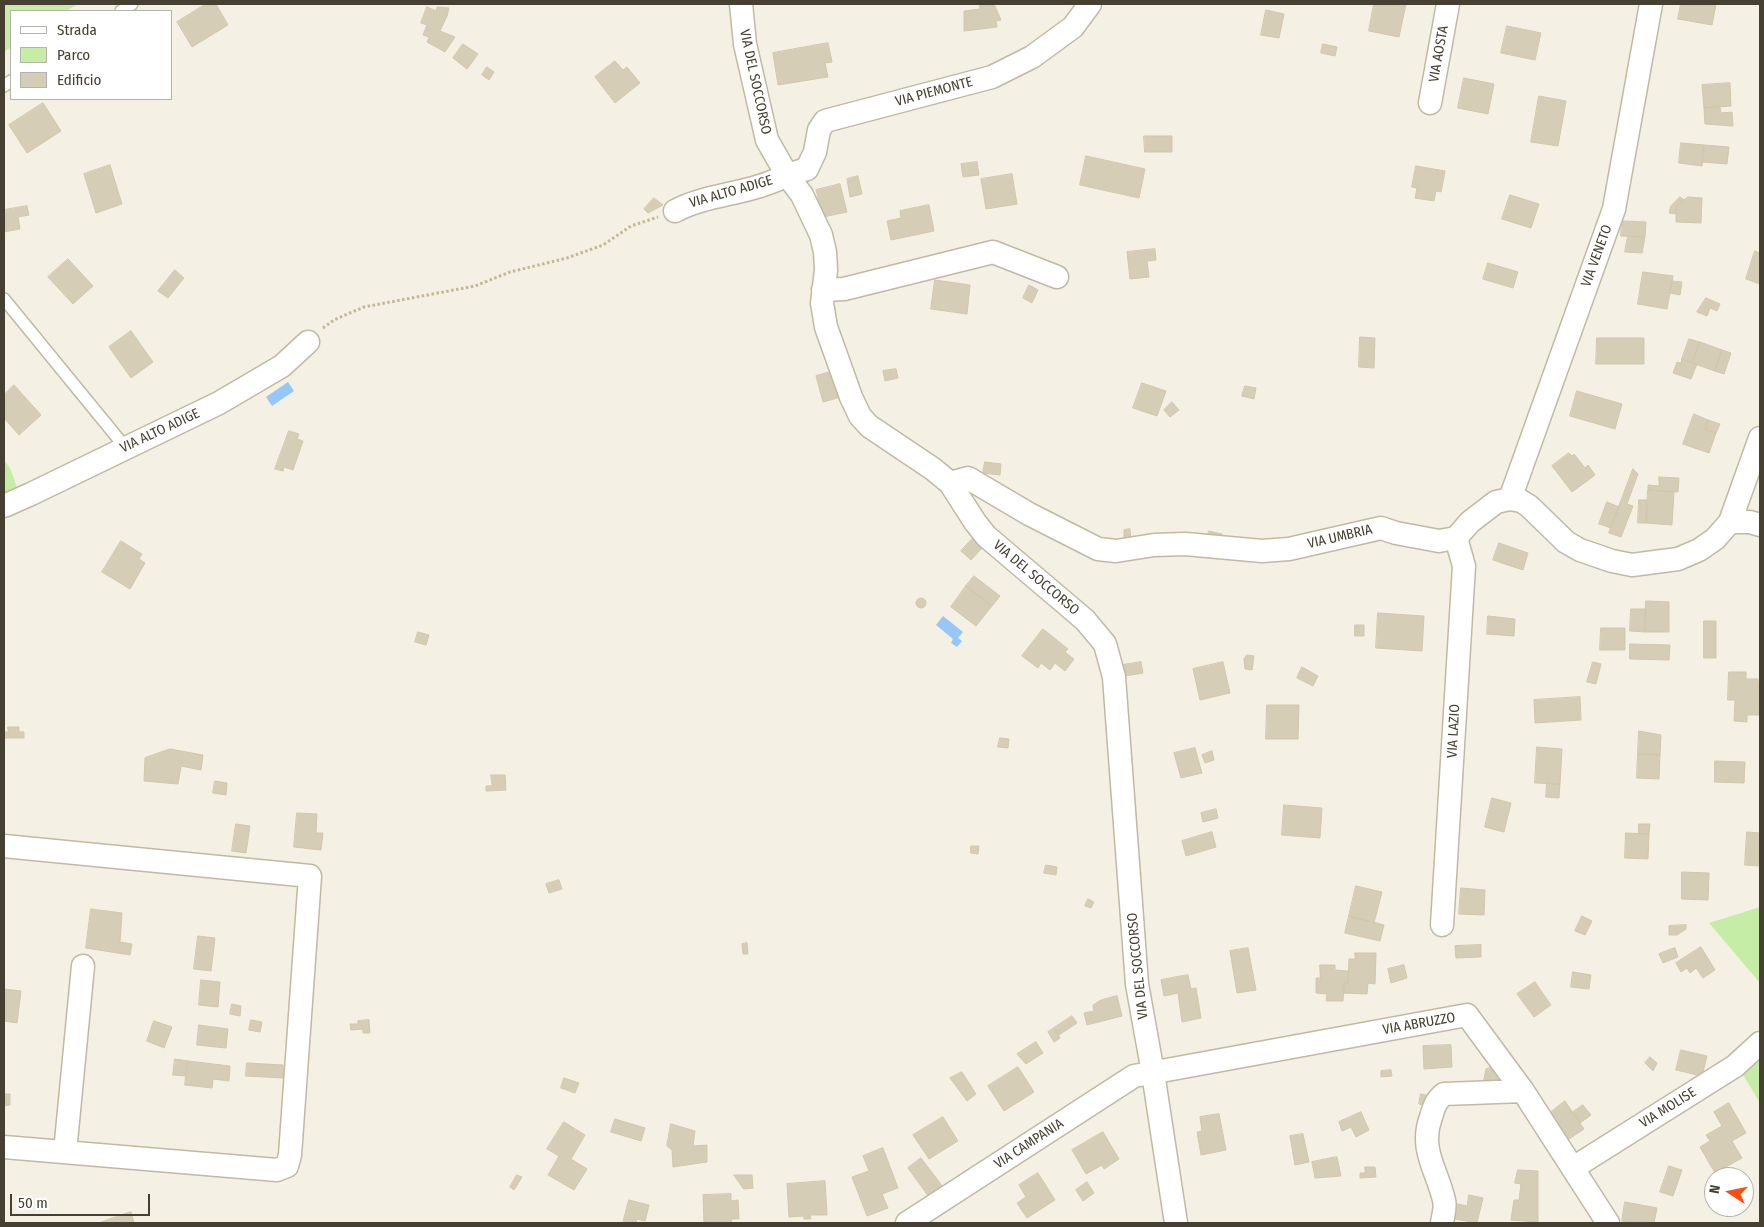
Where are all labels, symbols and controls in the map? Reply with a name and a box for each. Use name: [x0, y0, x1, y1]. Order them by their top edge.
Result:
legend: [10, 10, 172, 100]
text: Strada: [57, 21, 97, 39]
street label: VIA AOSTA: [1426, 24, 1452, 84]
street label: VIA DEL SOCCORSO: [736, 28, 774, 136]
text: Parco: [57, 46, 90, 64]
text: Edificio: [57, 71, 102, 89]
street label: VIA PIEMONTE: [894, 74, 974, 110]
street label: VIA ALTO ADIGE: [687, 172, 775, 212]
street label: VIA VENETO: [1578, 223, 1616, 289]
street label: VIA ALTO ADIGE: [118, 405, 202, 457]
street label: VIA UMBRIA: [1306, 521, 1374, 553]
street label: VIA DEL SOCCORSO: [990, 537, 1082, 619]
street label: VIA LAZIO: [1444, 704, 1464, 758]
street label: VIA DEL SOCCORSO: [1124, 912, 1152, 1020]
street label: VIA ABRUZZO: [1381, 1009, 1457, 1039]
street label: VIA MOLISE: [1637, 1084, 1699, 1132]
street label: VIA CAMPANIA: [991, 1115, 1067, 1173]
north arrow: [1704, 1167, 1754, 1217]
scale bar: [12, 1184, 152, 1216]
text: N: [1706, 1184, 1724, 1195]
text: 50 m: [18, 1194, 48, 1212]

